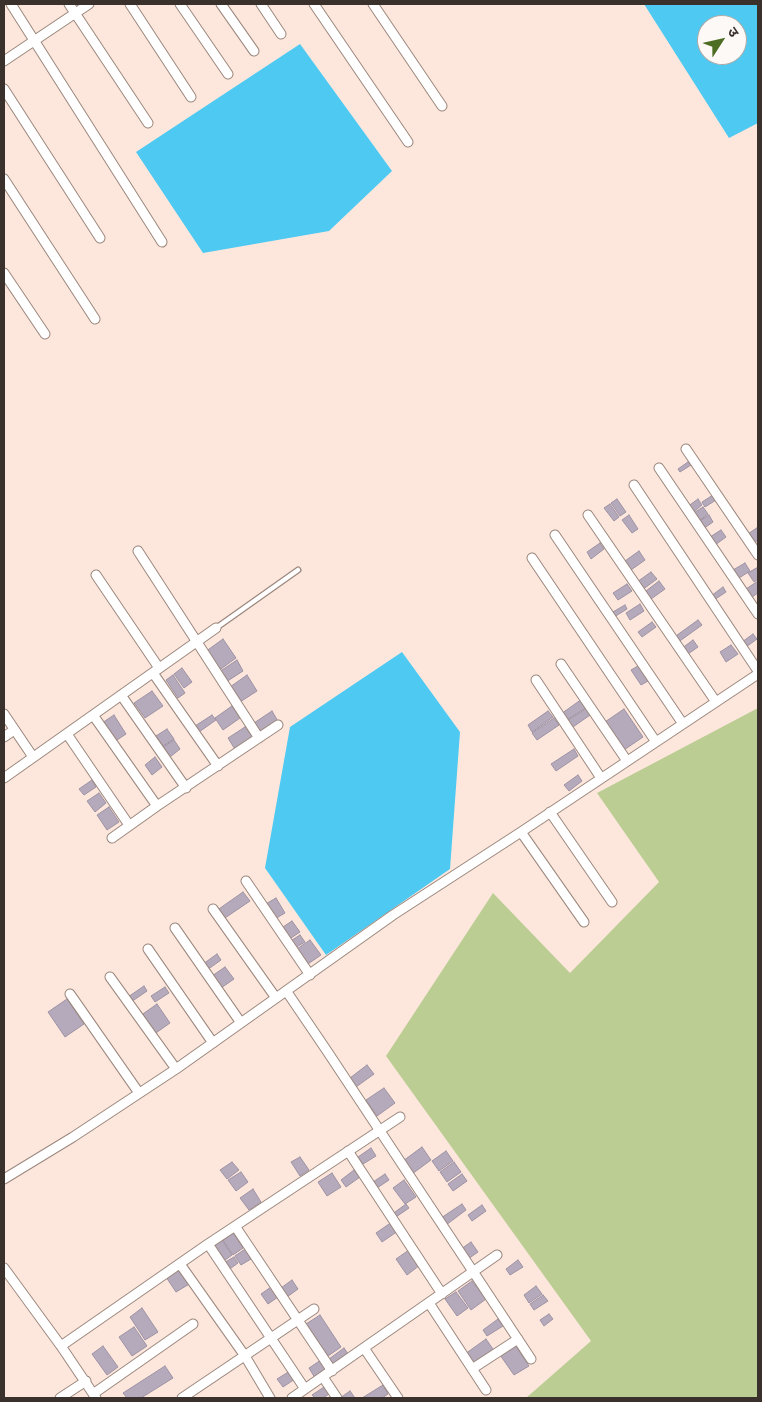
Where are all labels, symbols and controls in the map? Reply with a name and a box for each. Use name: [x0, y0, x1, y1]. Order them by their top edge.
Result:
north arrow: [697, 15, 747, 65]
text: उ: [725, 24, 742, 40]

